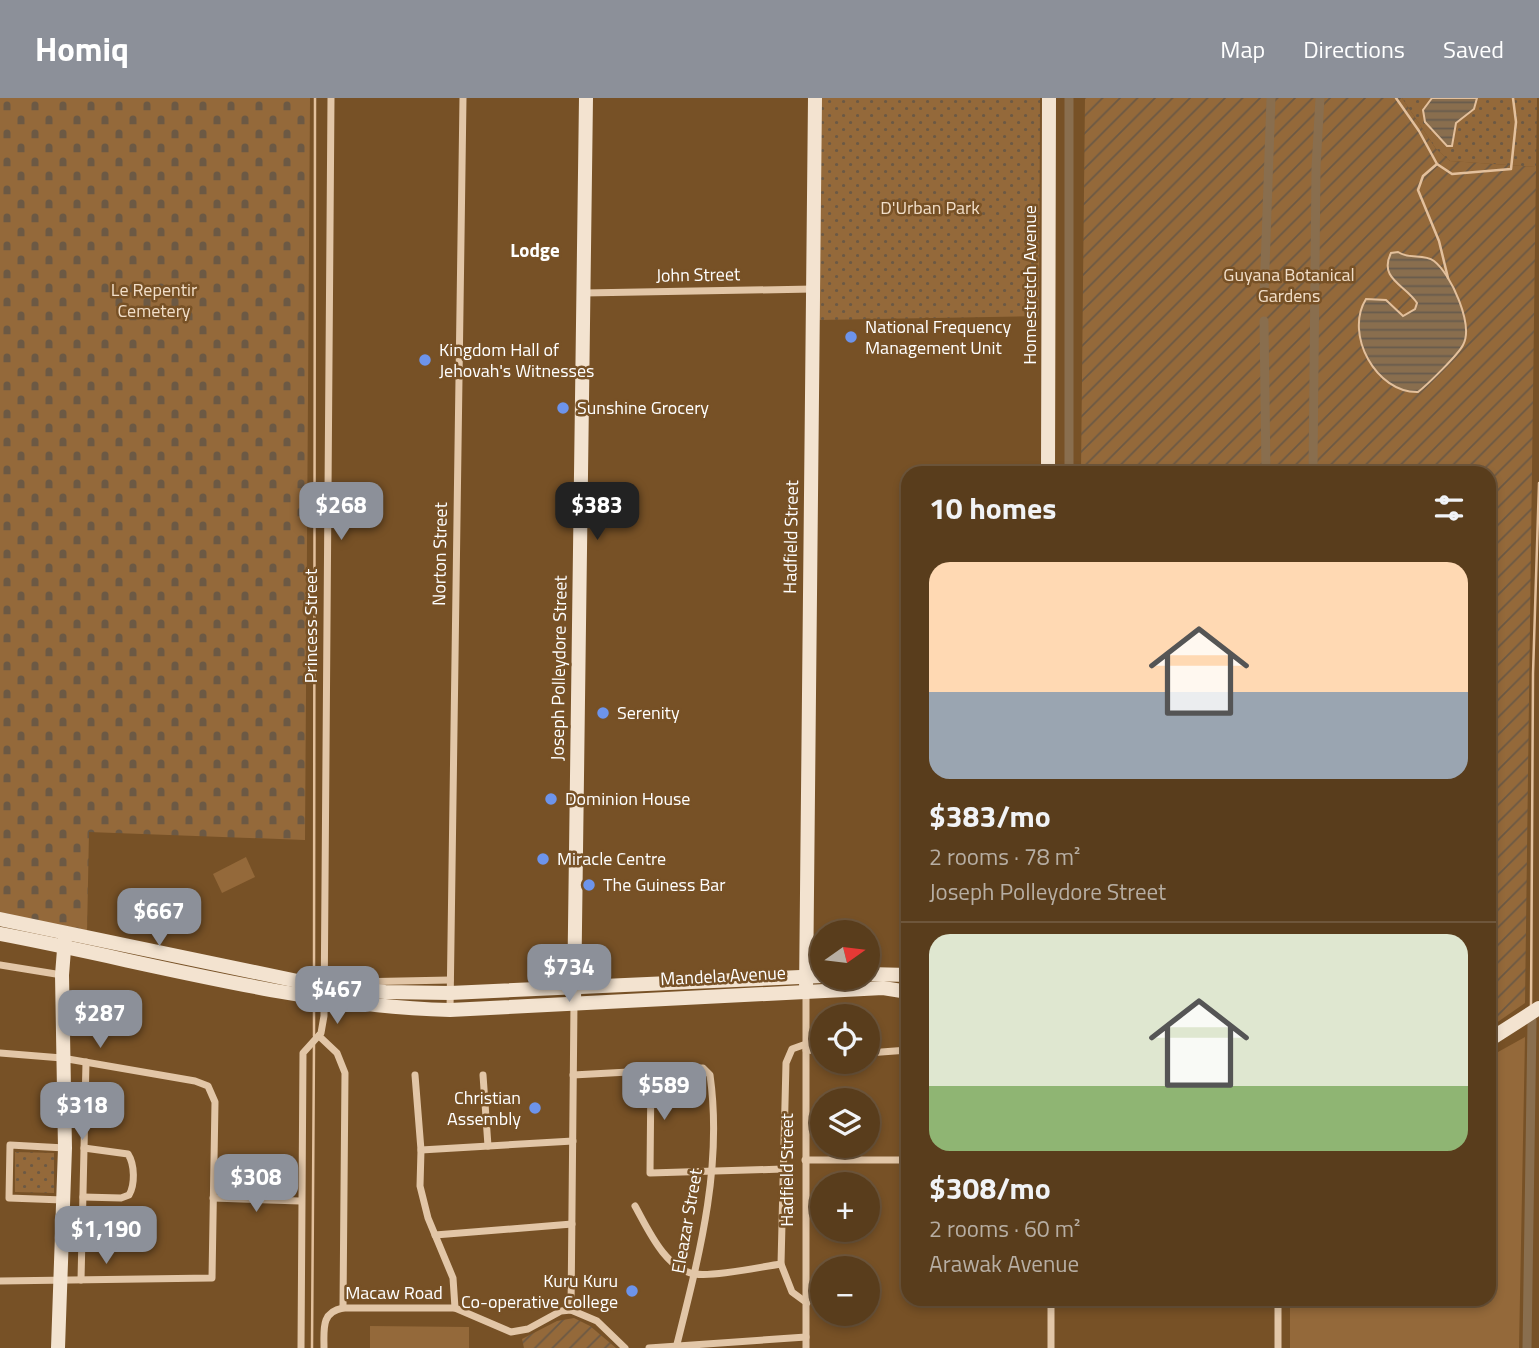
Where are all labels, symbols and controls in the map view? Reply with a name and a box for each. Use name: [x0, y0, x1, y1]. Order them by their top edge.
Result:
text: Homiq: [35, 24, 129, 74]
text: Map: [1220, 31, 1265, 67]
text: Directions: [1303, 31, 1405, 67]
text: Saved: [1443, 31, 1504, 67]
park label: D'Urban Park: [880, 194, 980, 221]
street label: Homestretch Avenue: [1016, 205, 1043, 365]
district label: Lodge: [510, 235, 560, 264]
street label: John Street: [656, 260, 741, 289]
park label: Guyana Botanical Gardens: [1223, 261, 1355, 309]
park label: Le Repentir Cemetery: [111, 276, 197, 324]
place label: National Frequency Management Unit: [865, 313, 1012, 361]
marker: National Frequency Management Unit: [843, 329, 859, 345]
place label: Kingdom Hall of Jehovah's Witnesses: [439, 336, 594, 384]
marker: Kingdom Hall of Jehovah's Witnesses: [417, 352, 433, 368]
place label: Sunshine Grocery: [577, 394, 709, 421]
marker: Sunshine Grocery: [555, 400, 571, 416]
street label: Hadfield Street: [776, 479, 805, 594]
pin: $268: [300, 482, 382, 542]
pin: $383: [556, 482, 638, 542]
text: 10 homes: [929, 485, 1056, 531]
text: $268: [315, 487, 367, 522]
text: $383: [571, 487, 623, 522]
icon: filters: [1430, 489, 1468, 527]
street label: Norton Street: [425, 501, 454, 606]
street label: Princess Street: [297, 568, 324, 683]
street label: Joseph Polleydore Street: [543, 574, 574, 761]
icon: home: [1136, 608, 1262, 734]
place label: Serenity: [617, 699, 680, 726]
marker: Serenity: [595, 705, 611, 721]
place label: Dominion House: [565, 785, 690, 812]
marker: Dominion House: [543, 791, 559, 807]
text: $383/mo: [929, 793, 1051, 839]
text: 2 rooms · 78 m²: [929, 839, 1080, 874]
place label: Miracle Centre: [557, 845, 666, 872]
marker: Miracle Centre: [535, 851, 551, 867]
place label: The Guiness Bar: [603, 871, 726, 898]
text: Joseph Polleydore Street: [929, 874, 1166, 909]
marker: The Guiness Bar: [581, 877, 597, 893]
pin: $667: [118, 888, 200, 948]
text: $667: [133, 893, 185, 928]
north arrow: [810, 920, 880, 990]
map controls: [810, 920, 880, 1326]
pin: $734: [528, 944, 610, 1004]
text: $734: [543, 949, 595, 984]
street label: Mandela Avenue: [659, 959, 787, 992]
pin: $467: [296, 967, 378, 1026]
text: $467: [311, 971, 363, 1006]
icon: home: [1136, 980, 1262, 1106]
pin: $287: [59, 990, 141, 1050]
text: $287: [74, 995, 126, 1030]
button: locate: [810, 1004, 880, 1074]
pin: $589: [623, 1062, 705, 1122]
text: $589: [638, 1067, 690, 1102]
pin: $318: [41, 1082, 123, 1142]
place label: Christian Assembly: [447, 1084, 521, 1132]
text: $318: [56, 1087, 108, 1122]
button: layers: [810, 1088, 880, 1158]
marker: Christian Assembly: [527, 1100, 543, 1116]
street label: Hadfield Street: [773, 1112, 800, 1227]
pin: $308: [215, 1154, 297, 1214]
text: $308: [230, 1159, 282, 1194]
text: $308/mo: [929, 1165, 1051, 1211]
street label: Eleazar Street: [664, 1166, 709, 1275]
button: +: [810, 1172, 880, 1242]
pin: $1,190: [49, 1206, 163, 1266]
text: $1,190: [71, 1211, 141, 1246]
text: 2 rooms · 60 m²: [929, 1211, 1080, 1246]
text: Arawak Avenue: [929, 1246, 1079, 1281]
button: −: [810, 1256, 880, 1326]
place label: Kuru Kuru Co-operative College: [461, 1267, 618, 1315]
street label: Macaw Road: [345, 1279, 443, 1306]
marker: Kuru Kuru Co-operative College: [624, 1283, 640, 1299]

